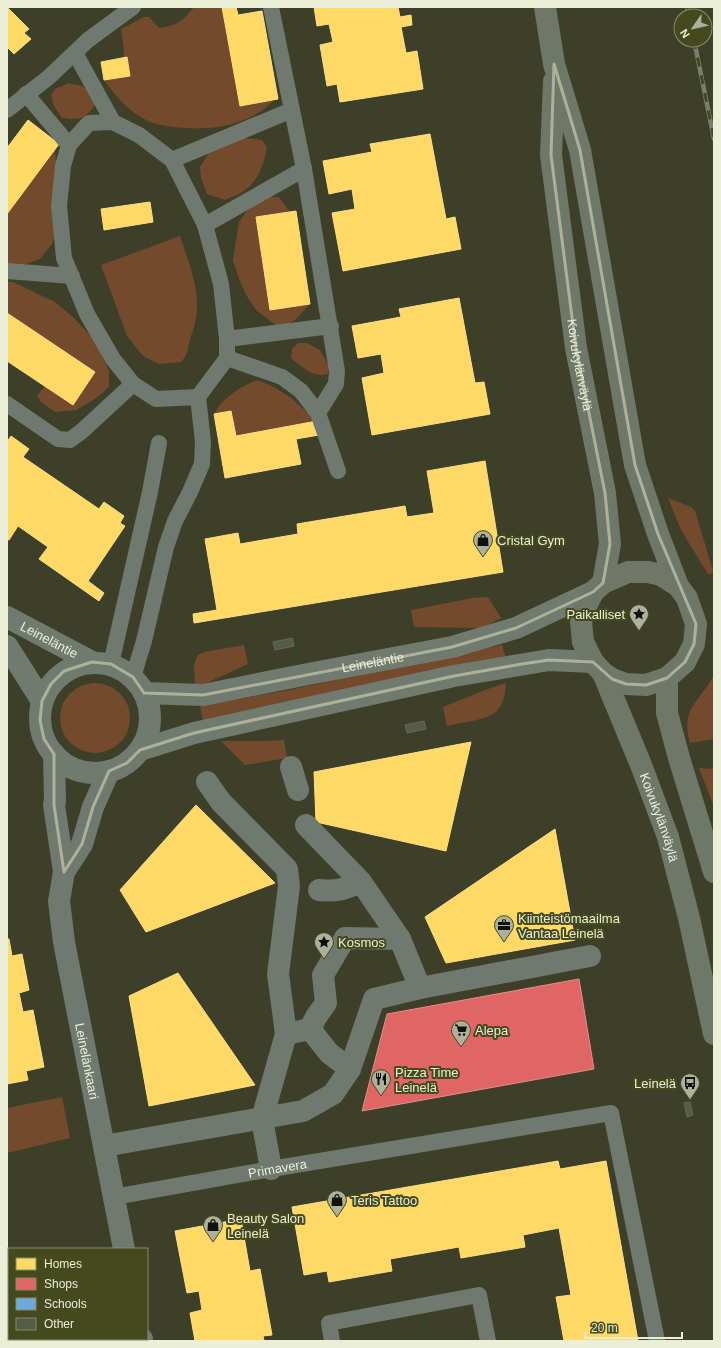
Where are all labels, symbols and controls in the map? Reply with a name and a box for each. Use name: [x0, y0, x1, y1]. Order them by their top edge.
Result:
north arrow: [673, 8, 713, 48]
text: N: [677, 27, 692, 40]
street label: Koivukylänväylä: [565, 318, 596, 413]
shop icon: Cristal Gym: [472, 529, 494, 557]
place label: Cristal Gym: [497, 533, 565, 548]
place icon: Paikalliset: [628, 603, 650, 631]
place label: Paikalliset: [566, 607, 625, 622]
street label: Leineläntie: [18, 618, 81, 661]
street label: Leineläntie: [340, 649, 405, 675]
street label: Koivukylänväylä: [637, 771, 682, 864]
place label: Kiinteistömaailma Vantaa Leinelä: [518, 911, 621, 941]
office icon: Kiinteistömaailma Vantaa Leinelä: [493, 914, 515, 942]
place icon: Kosmos: [313, 931, 335, 959]
place label: Kosmos: [338, 935, 385, 950]
supermarket icon: Alepa: [450, 1019, 472, 1047]
street label: Leinelänkaari: [73, 1022, 102, 1101]
place label: Alepa: [475, 1023, 509, 1038]
place label: Pizza Time Leinelä: [395, 1065, 459, 1095]
restaurant icon: Pizza Time Leinelä: [370, 1068, 392, 1096]
bus stop icon: Leinelä: [679, 1072, 701, 1100]
place label: Leinelä: [634, 1076, 677, 1091]
street label: Primavera: [247, 1156, 309, 1180]
shop icon: Teris Tattoo: [326, 1189, 348, 1217]
place label: Teris Tattoo: [351, 1193, 417, 1208]
place label: Beauty Salon Leinelä: [227, 1211, 304, 1241]
shop icon: Beauty Salon Leinelä: [202, 1214, 224, 1242]
legend: [8, 1248, 148, 1340]
text: Homes: [44, 1257, 82, 1271]
text: Shops: [44, 1277, 78, 1291]
text: Schools: [44, 1297, 87, 1311]
scale bar: [585, 1314, 682, 1340]
text: Other: [44, 1317, 74, 1331]
text: 20 m: [591, 1321, 618, 1335]

